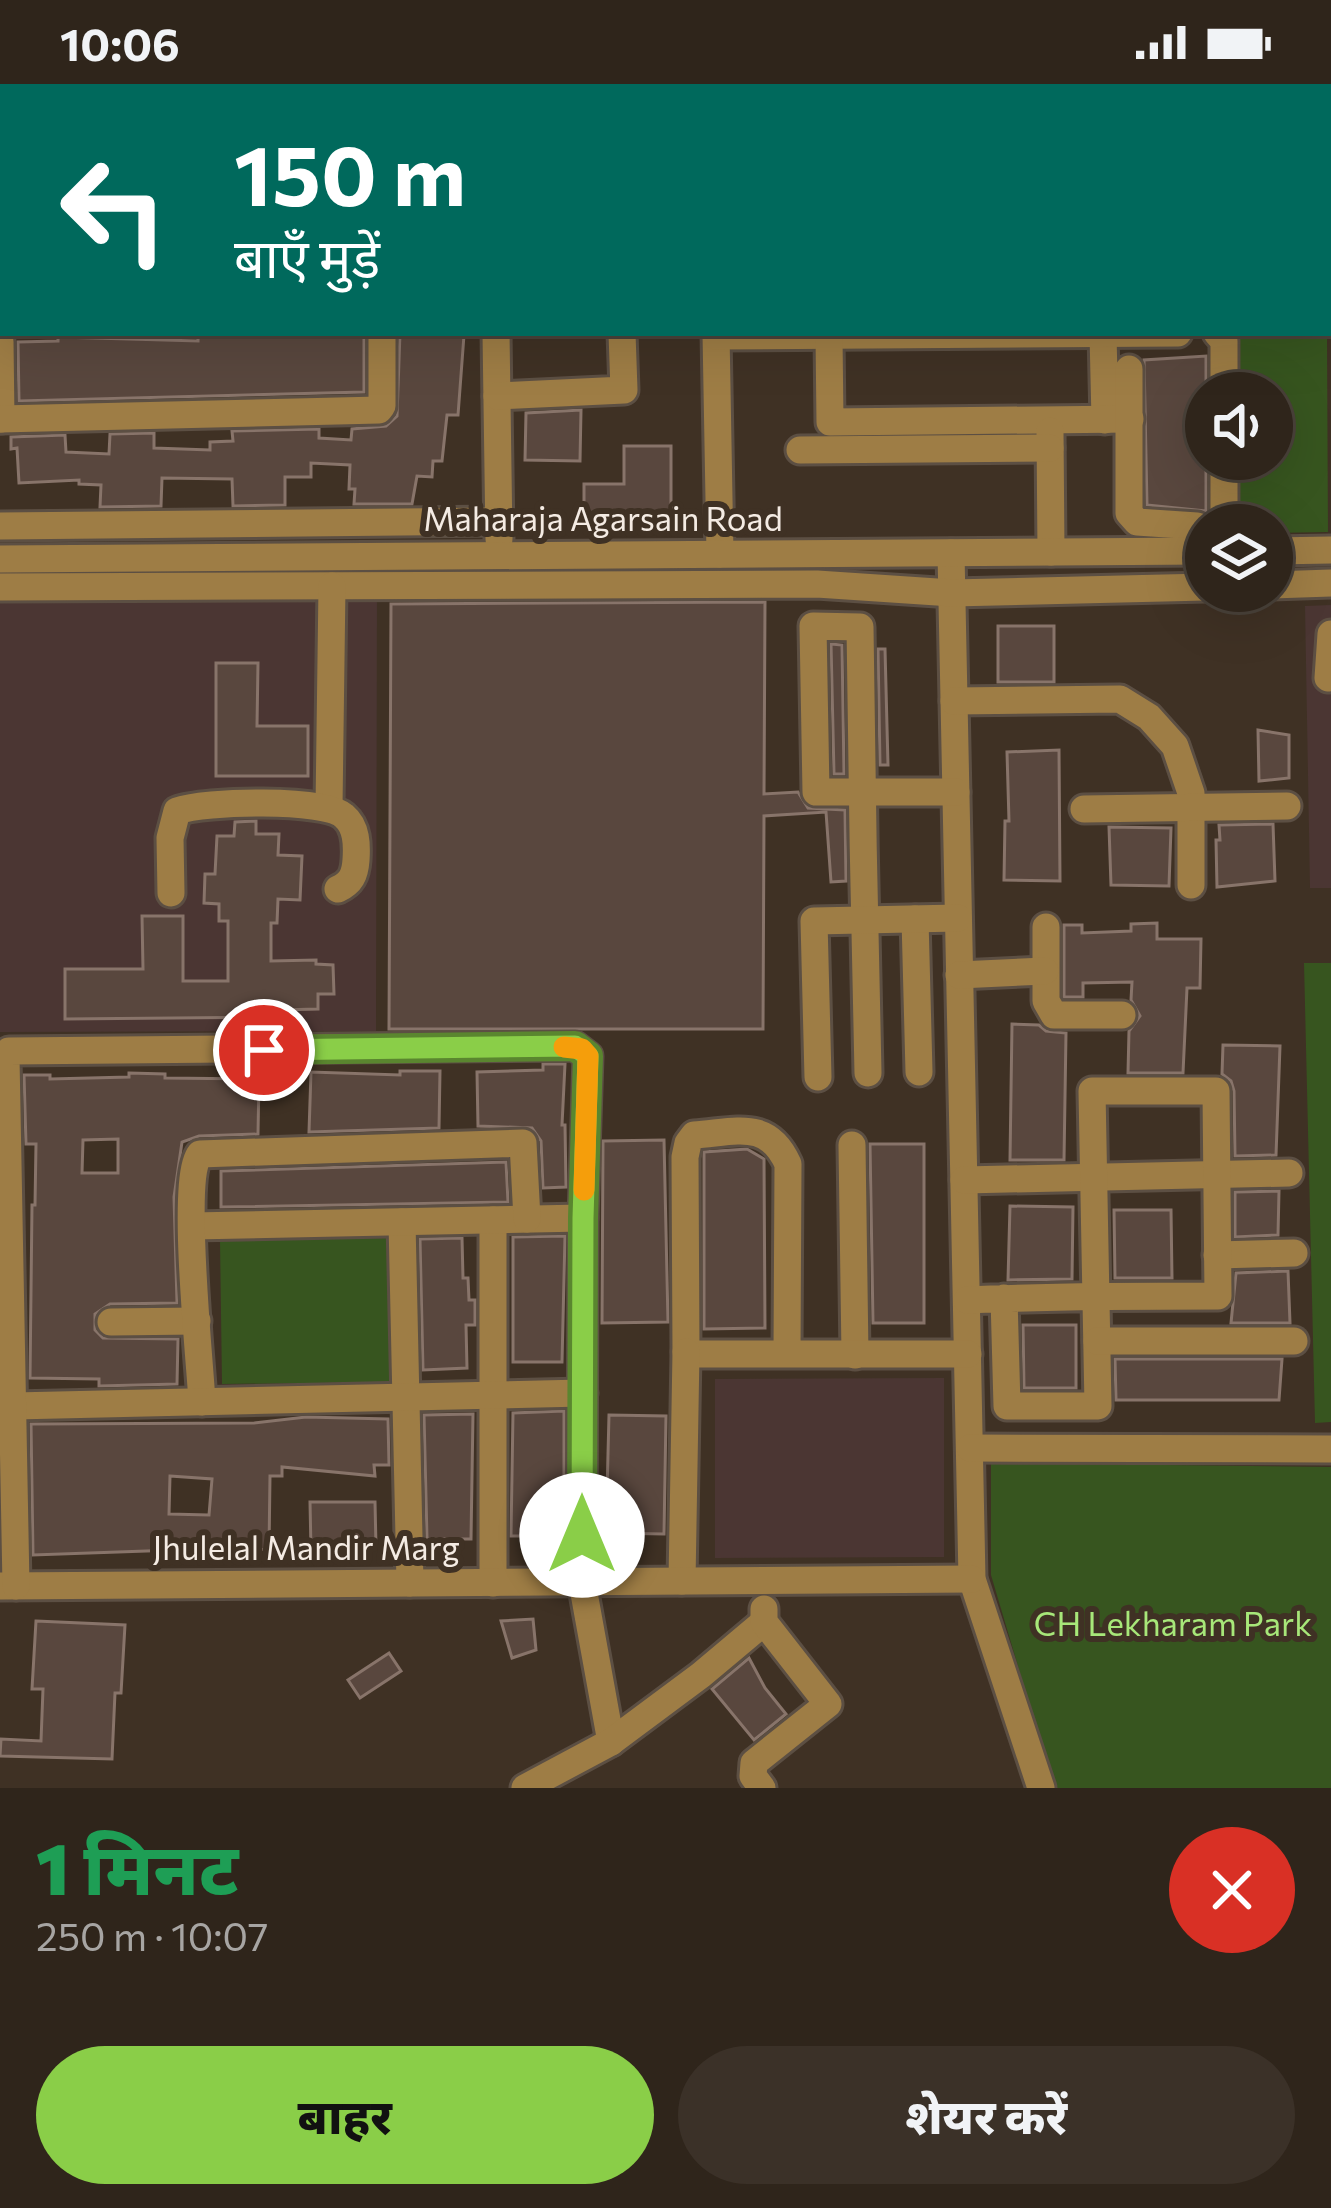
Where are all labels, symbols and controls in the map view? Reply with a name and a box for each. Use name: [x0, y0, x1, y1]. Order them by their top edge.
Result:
text: 10:06: [60, 15, 180, 70]
text: 150 m: [234, 121, 466, 223]
icon: left: [36, 132, 192, 288]
text: बाएँ मुड़ें: [234, 223, 380, 289]
map controls: [1185, 372, 1293, 612]
button: sound: [1185, 372, 1293, 480]
street label: Maharaja Agarsain Road: [423, 497, 783, 538]
button: layers: [1185, 504, 1293, 612]
pin: [213, 999, 315, 1101]
icon: arrive: [231, 1017, 297, 1083]
position arrow: [519, 1472, 645, 1598]
street label: Jhulelal Mandir Marg: [152, 1526, 460, 1567]
park label: CH Lekharam Park: [1034, 1602, 1312, 1643]
text: 1 मिनट: [36, 1822, 238, 1910]
button: close: [1169, 1827, 1295, 1953]
text: 250 m · 10:07: [36, 1911, 268, 1959]
button: बाहर: [36, 2046, 654, 2184]
button: शेयर करें: [678, 2046, 1295, 2184]

